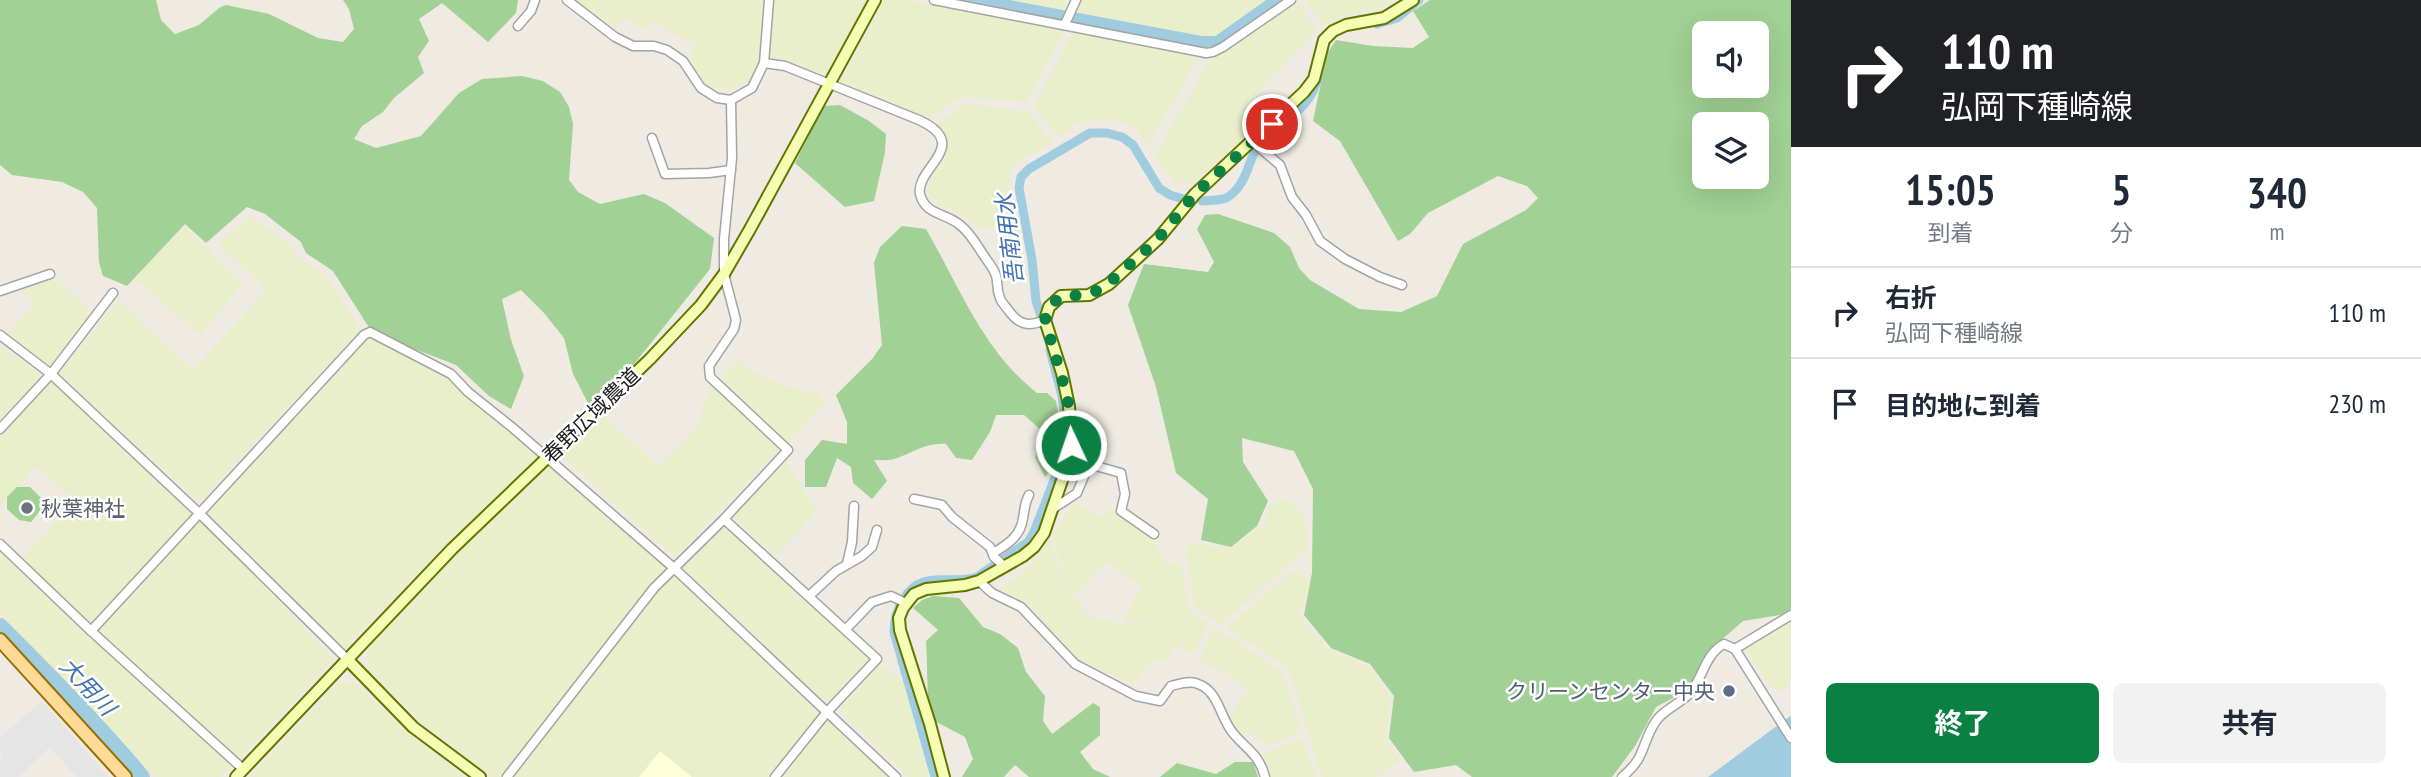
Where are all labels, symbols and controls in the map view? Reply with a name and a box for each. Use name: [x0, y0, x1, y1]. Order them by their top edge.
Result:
text: 110 m: [1941, 19, 2054, 83]
map controls: [1692, 21, 1769, 189]
button: sound: [1692, 21, 1769, 98]
icon: right: [1826, 28, 1917, 119]
text: 弘岡下種崎線: [1941, 85, 2133, 127]
pin: [1242, 94, 1302, 154]
icon: arrive: [1253, 105, 1291, 143]
button: layers: [1692, 112, 1769, 189]
text: 15:05: [1905, 162, 1996, 217]
text: 5: [2111, 162, 2131, 217]
text: 340: [2247, 165, 2307, 220]
water label: 吾南用水: [989, 189, 1029, 286]
text: m: [2269, 217, 2284, 246]
text: 到着: [1927, 218, 1973, 247]
text: 分: [2110, 218, 2133, 247]
text: 右折: [1885, 281, 1937, 314]
icon: right: [1826, 294, 1864, 332]
text: 110 m: [2328, 296, 2386, 329]
text: 弘岡下種崎線: [1885, 318, 2023, 347]
street label: 春野広域農道: [536, 362, 646, 468]
icon: arrive: [1826, 385, 1864, 423]
text: 230 m: [2328, 387, 2386, 420]
text: 目的地に到着: [1885, 389, 2041, 422]
position arrow: [1034, 408, 1108, 482]
place label: 秋葉神社: [41, 495, 125, 522]
marker: 秋葉神社: [19, 500, 35, 516]
water label: 大用川: [54, 651, 124, 723]
place label: クリーンセンター中央: [1506, 678, 1715, 705]
marker: クリーンセンター中央: [1721, 683, 1737, 699]
button: 終了: [1826, 683, 2099, 763]
button: 共有: [2113, 683, 2386, 763]

